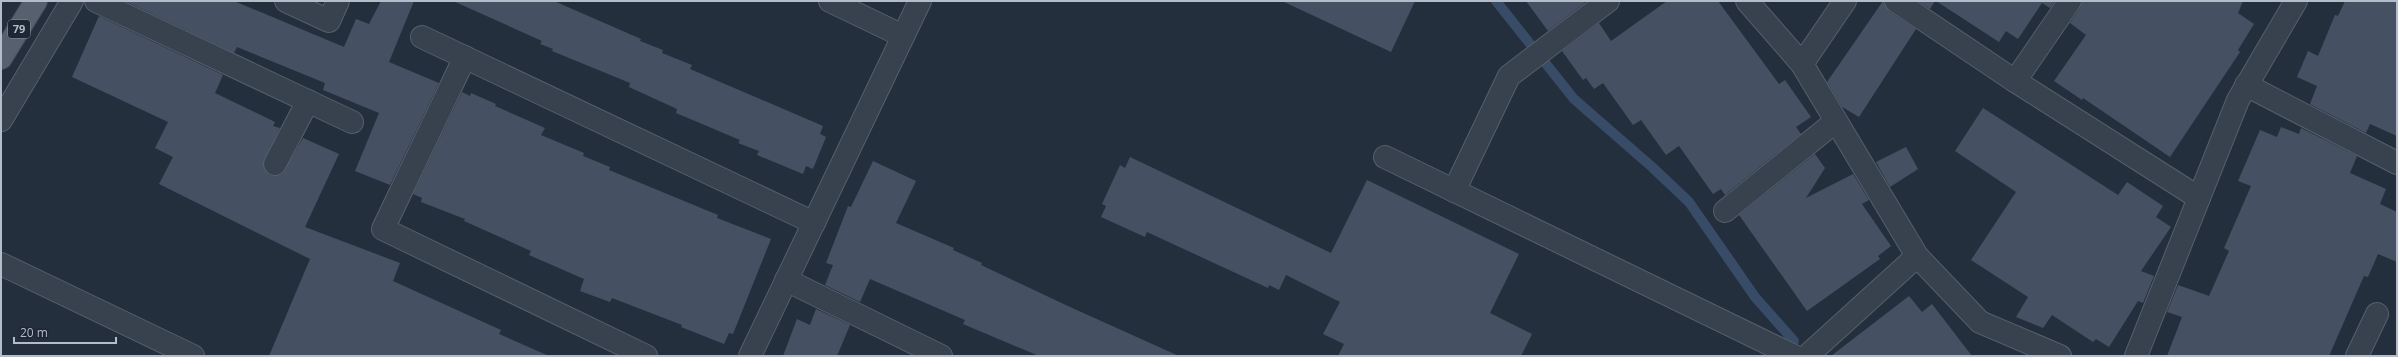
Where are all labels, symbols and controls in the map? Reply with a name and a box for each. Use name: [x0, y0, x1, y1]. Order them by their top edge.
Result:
road number: 79: [8, 20, 30, 38]
scale bar: [14, 319, 116, 345]
text: 20 m: [20, 324, 48, 341]

